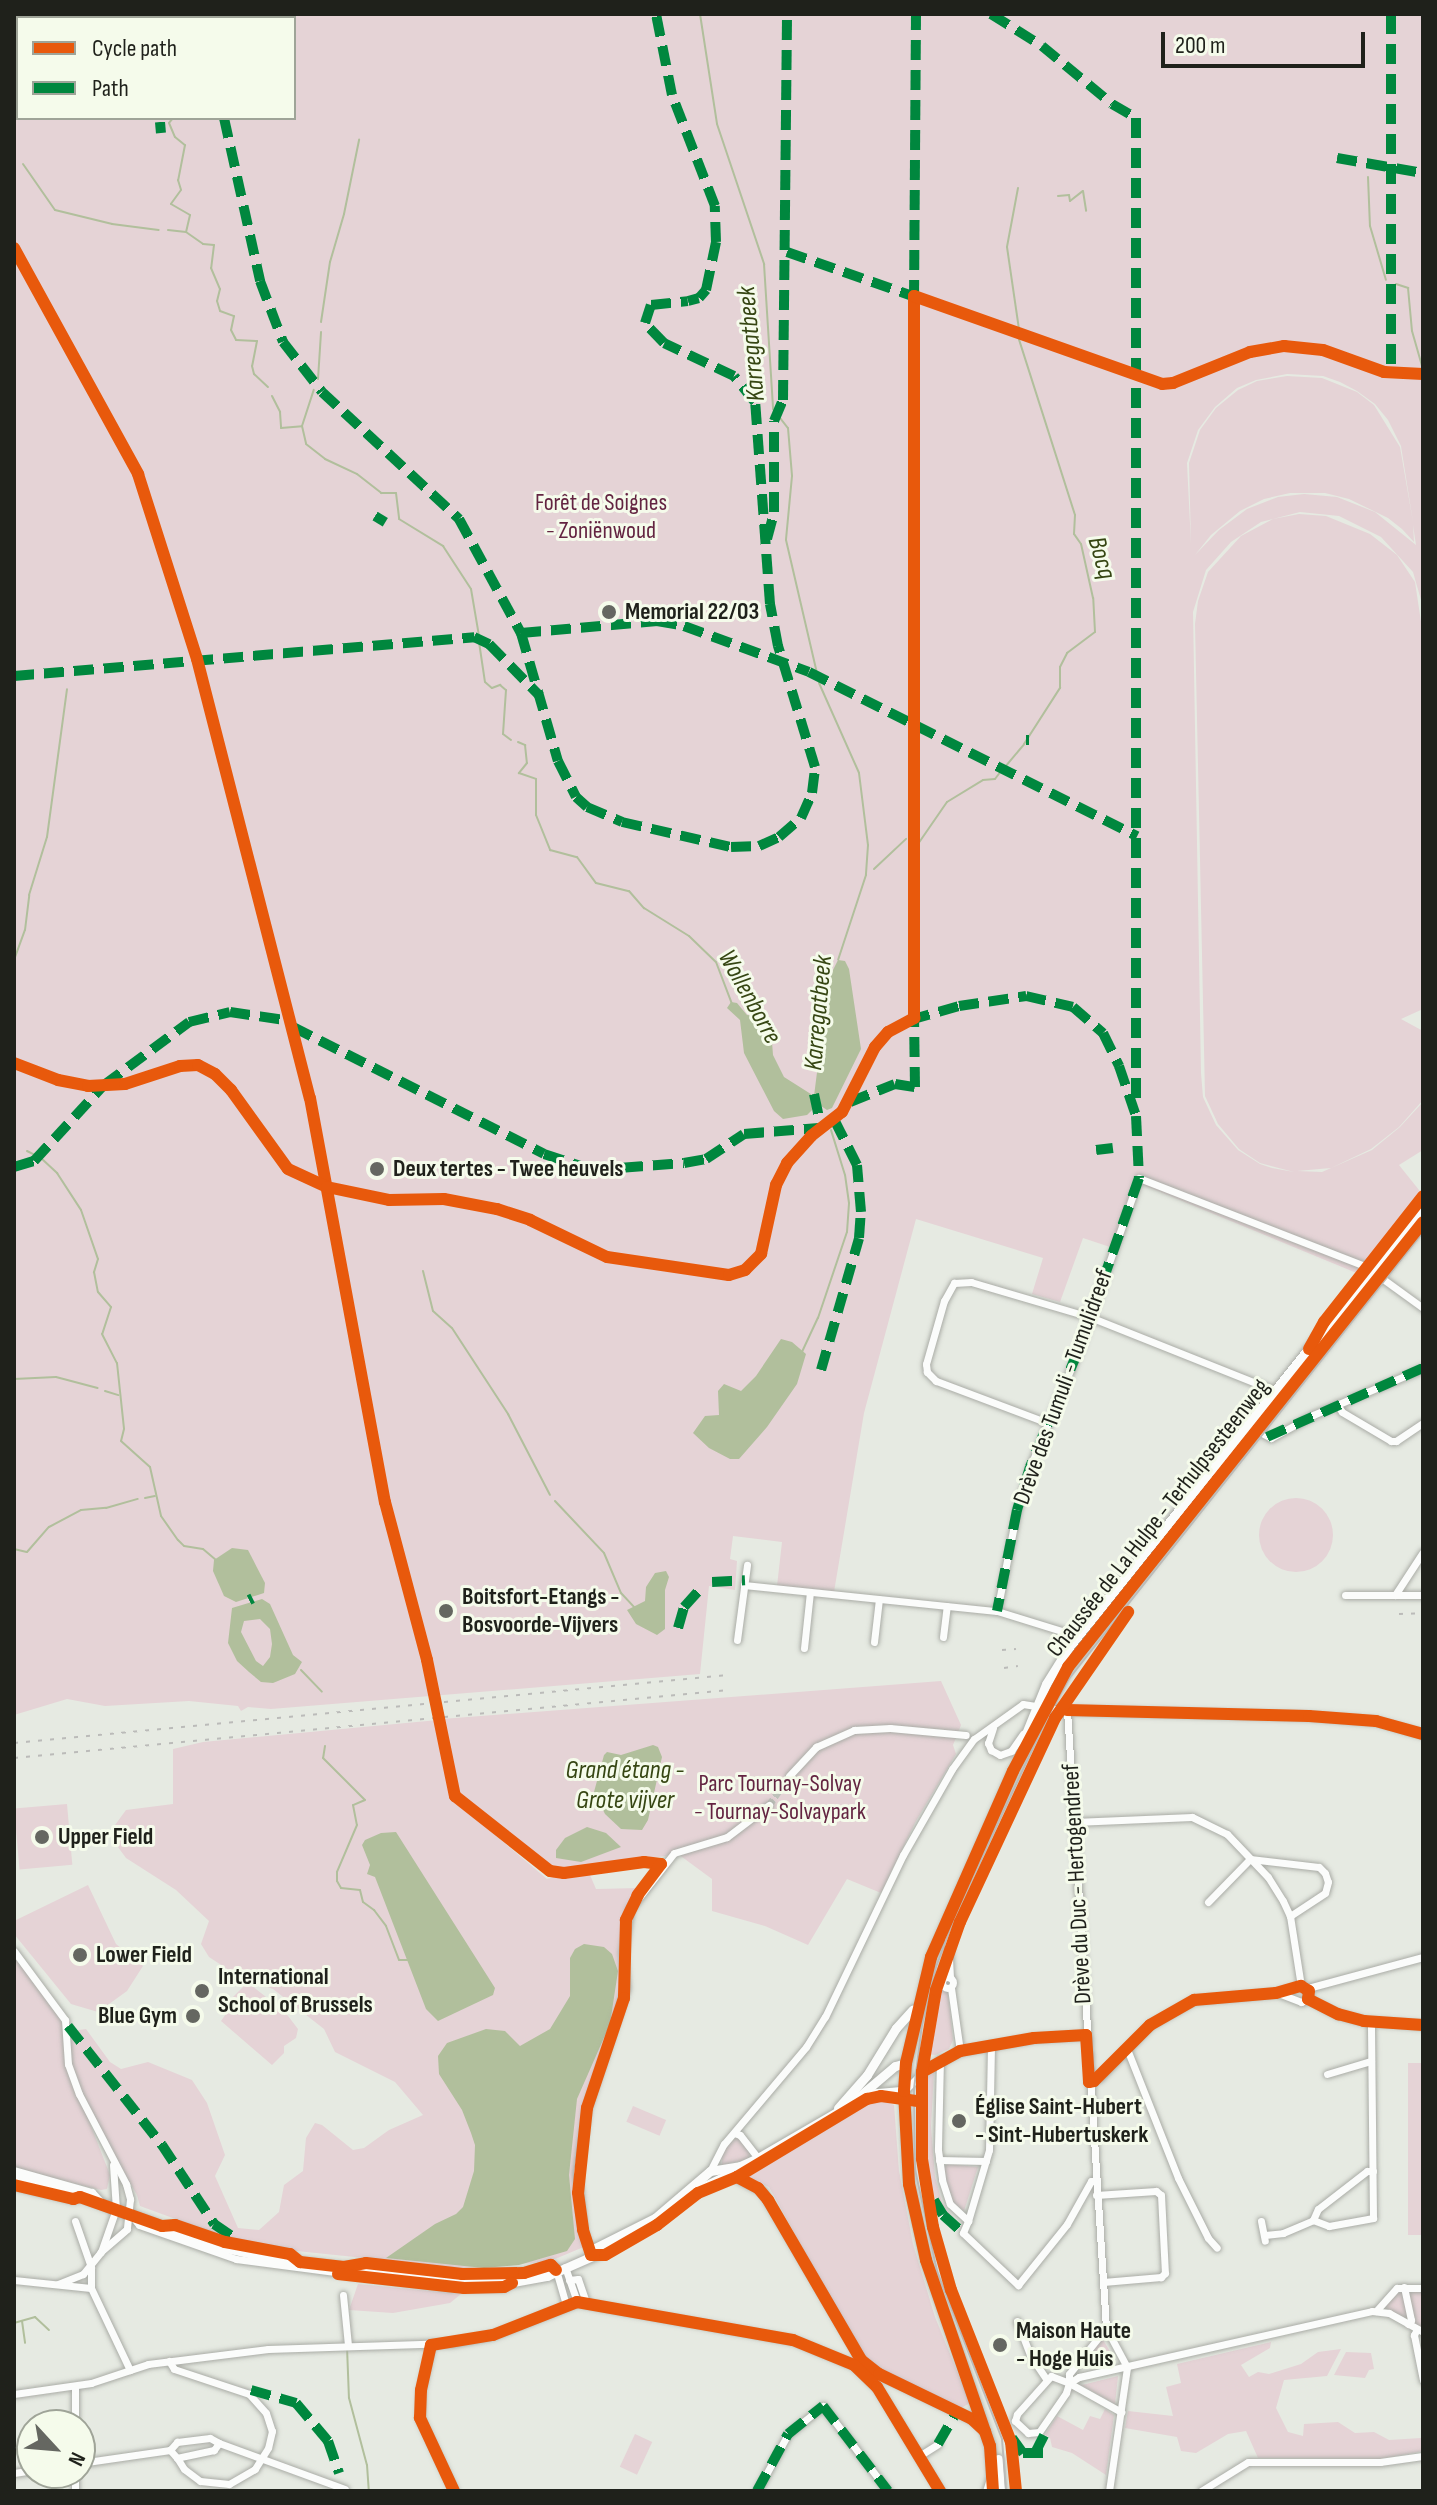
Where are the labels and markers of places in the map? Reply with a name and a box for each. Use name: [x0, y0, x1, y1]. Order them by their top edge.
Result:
place label: Memorial 22/03: [625, 598, 759, 626]
marker: Memorial 22/03: [600, 603, 618, 621]
place label: Deux tertes - Twee heuvels: [393, 1155, 624, 1183]
marker: Deux tertes - Twee heuvels: [368, 1160, 386, 1178]
place label: Boitsfort-Etangs - Bosvoorde-Vijvers: [462, 1583, 619, 1639]
marker: Boitsfort-Etangs - Bosvoorde-Vijvers: [437, 1602, 455, 1620]
place label: Upper Field: [58, 1823, 153, 1851]
marker: Upper Field: [33, 1828, 51, 1846]
place label: Lower Field: [96, 1941, 192, 1969]
marker: Lower Field: [71, 1946, 89, 1964]
place label: International School of Brussels: [218, 1963, 373, 2019]
marker: International School of Brussels: [193, 1982, 211, 2000]
place label: Blue Gym: [98, 2002, 177, 2030]
marker: Blue Gym: [184, 2007, 202, 2025]
place label: Église Saint-Hubert - Sint-Hubertuskerk: [975, 2093, 1148, 2149]
marker: Église Saint-Hubert - Sint-Hubertuskerk: [950, 2112, 968, 2130]
place label: Maison Haute - Hoge Huis: [1016, 2317, 1131, 2373]
marker: Maison Haute - Hoge Huis: [991, 2336, 1009, 2354]

